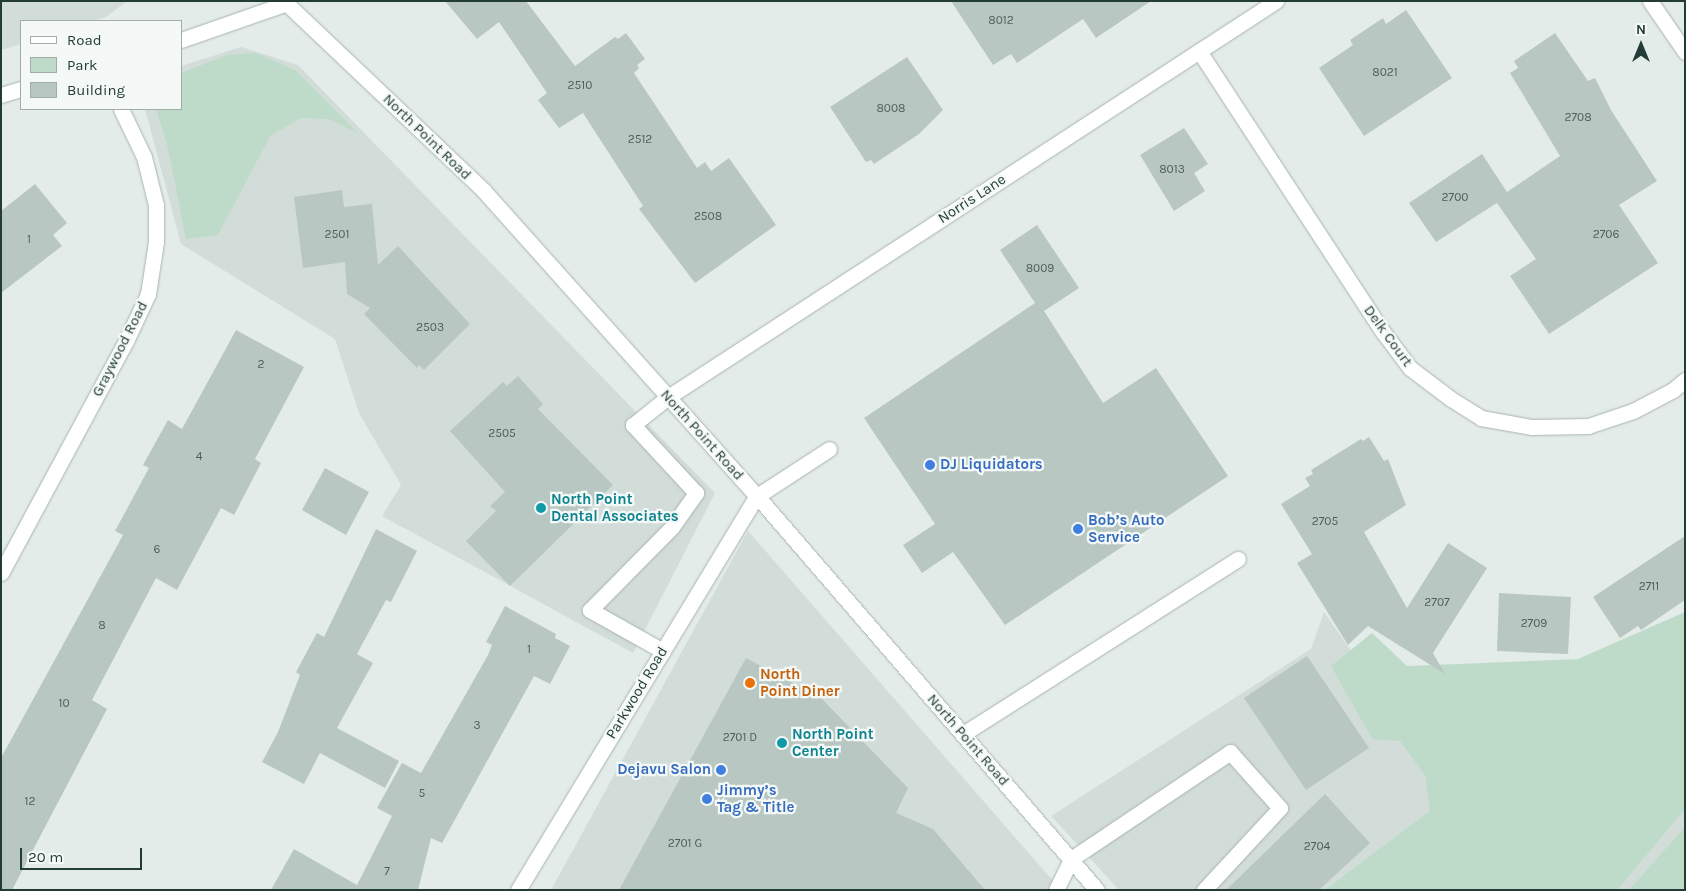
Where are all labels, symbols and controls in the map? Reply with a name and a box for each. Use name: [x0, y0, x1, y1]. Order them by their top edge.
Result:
house number: 8012: [988, 14, 1014, 28]
legend: [20, 20, 182, 110]
north arrow: [1616, 20, 1666, 70]
text: N: [1636, 21, 1646, 38]
text: Road: [67, 31, 102, 49]
text: Park: [67, 56, 97, 74]
house number: 8021: [1372, 66, 1398, 80]
house number: 2510: [568, 79, 592, 93]
text: Building: [67, 81, 125, 99]
street label: North Point Road: [379, 90, 475, 184]
house number: 8008: [877, 102, 905, 116]
house number: 2708: [1564, 111, 1592, 125]
house number: 2512: [628, 133, 652, 147]
house number: 8013: [1159, 163, 1185, 177]
street label: Norris Lane: [935, 170, 1009, 228]
house number: 2700: [1442, 191, 1468, 205]
house number: 2508: [694, 210, 722, 224]
house number: 2501: [325, 228, 349, 242]
house number: 2706: [1593, 228, 1619, 242]
house number: 1: [27, 233, 31, 247]
house number: 8009: [1026, 262, 1054, 276]
street label: Graywood Road: [88, 298, 152, 400]
street label: Delk Court: [1360, 302, 1416, 370]
house number: 2503: [416, 321, 444, 335]
house number: 2: [258, 358, 264, 372]
street label: North Point Road: [657, 386, 747, 484]
house number: 2505: [488, 427, 516, 441]
house number: 4: [196, 450, 202, 464]
place label: DJ Liquidators: [940, 456, 1043, 474]
marker: DJ Liquidators: [924, 459, 936, 471]
place label: North Point Dental Associates: [551, 490, 679, 525]
marker: North Point Dental Associates: [535, 502, 547, 514]
place label: Bob’s Auto Service: [1088, 511, 1164, 546]
house number: 2705: [1312, 515, 1338, 529]
marker: Bob’s Auto Service: [1072, 523, 1084, 535]
house number: 6: [154, 543, 160, 557]
house number: 2711: [1639, 580, 1659, 594]
house number: 2707: [1424, 596, 1450, 610]
house number: 2709: [1521, 617, 1547, 631]
house number: 8: [98, 619, 106, 633]
house number: 1: [527, 643, 531, 657]
street label: Parkwood Road: [602, 644, 672, 742]
place label: North Point Diner: [760, 665, 840, 700]
marker: North Point Diner: [744, 677, 756, 689]
street label: North Point Road: [923, 690, 1013, 790]
house number: 10: [58, 697, 70, 711]
house number: 3: [473, 719, 481, 733]
place label: North Point Center: [792, 725, 874, 760]
house number: 2701 D: [723, 731, 757, 745]
marker: North Point Center: [776, 737, 788, 749]
place label: Dejavu Salon: [617, 761, 711, 779]
marker: Dejavu Salon: [715, 764, 727, 776]
place label: Jimmy’s Tag & Title: [717, 781, 794, 816]
house number: 5: [419, 787, 425, 801]
marker: Jimmy’s Tag & Title: [701, 793, 713, 805]
house number: 12: [25, 795, 35, 809]
house number: 2701 G: [668, 837, 702, 851]
scale bar: [22, 838, 145, 870]
house number: 2704: [1304, 840, 1330, 854]
text: 20 m: [28, 848, 63, 866]
house number: 7: [384, 865, 390, 879]

